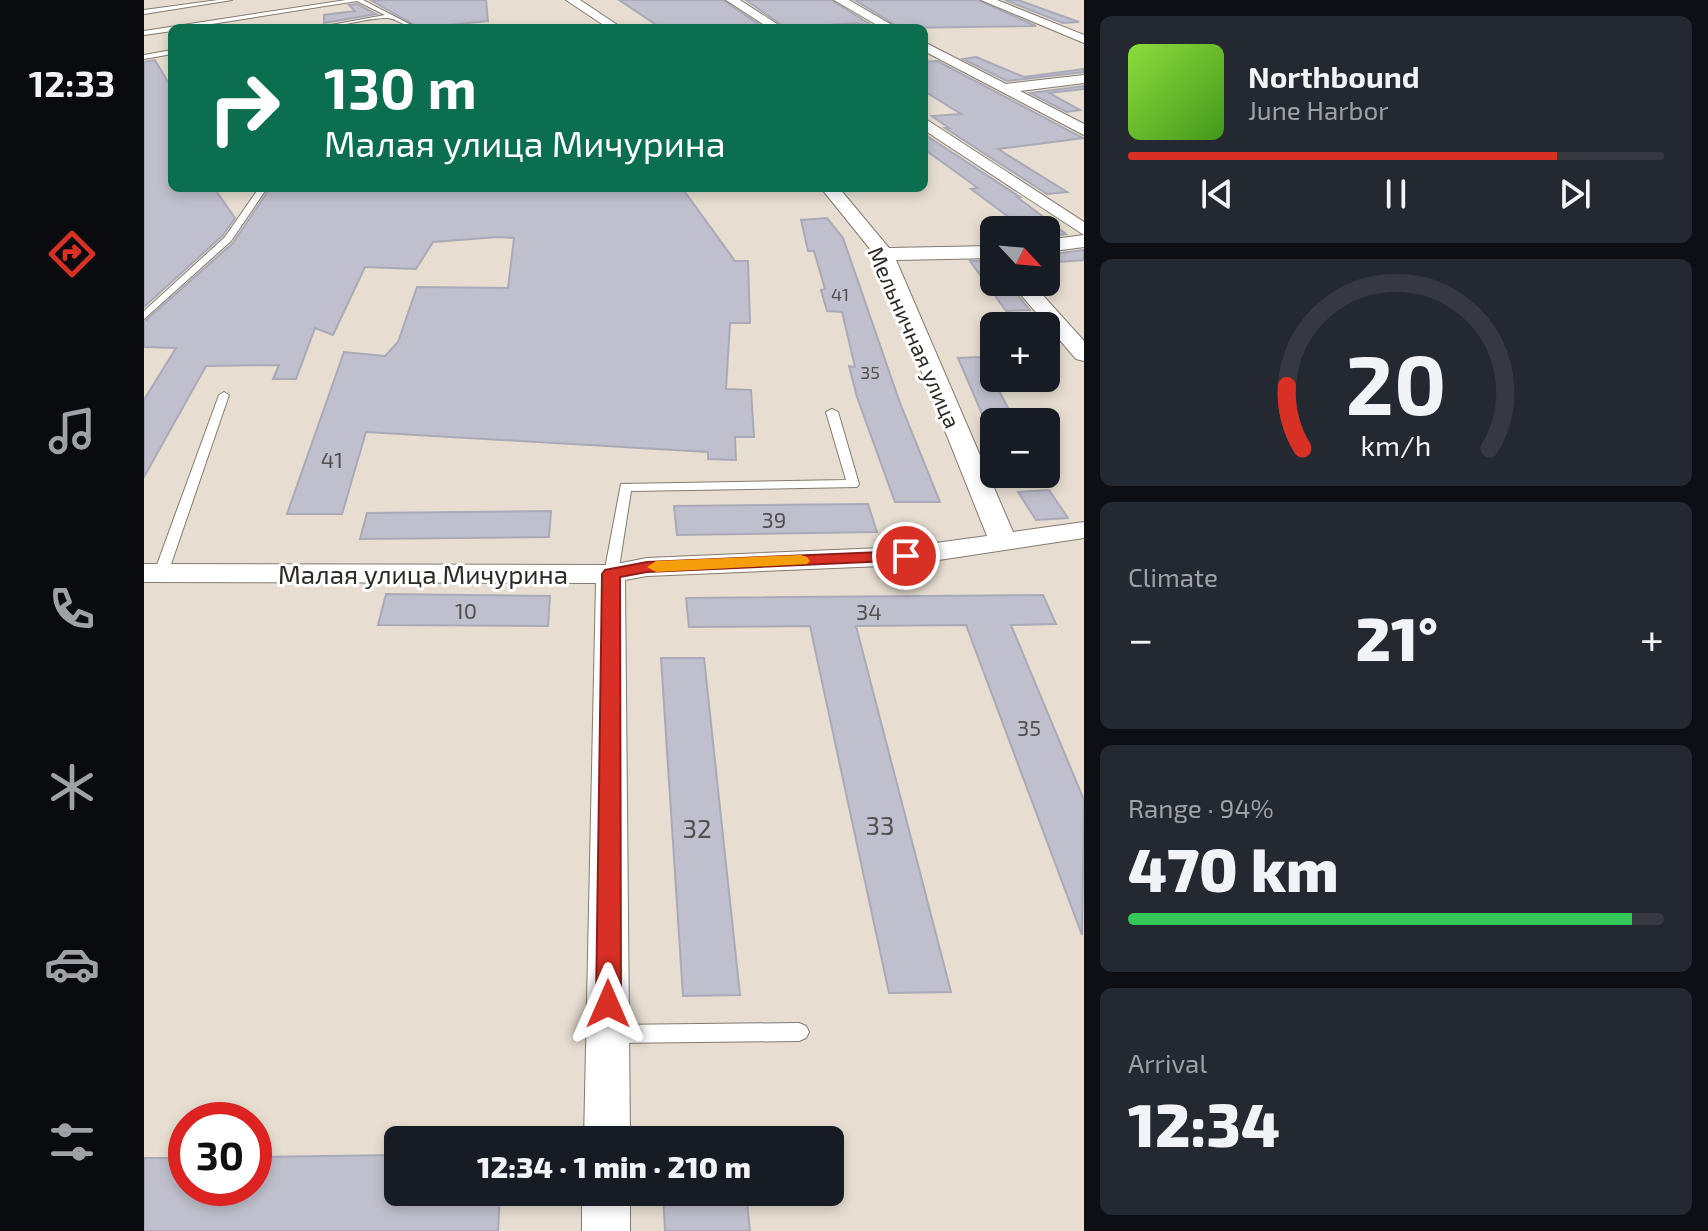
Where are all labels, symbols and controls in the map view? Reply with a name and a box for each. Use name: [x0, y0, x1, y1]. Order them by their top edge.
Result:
text: 130 m: [324, 53, 477, 120]
icon: right: [192, 56, 296, 160]
text: Northbound: [1248, 58, 1420, 94]
text: 12:33: [29, 61, 115, 104]
text: June Harbor: [1248, 94, 1389, 125]
text: Малая улица Мичурина: [324, 121, 726, 164]
icon: previous: [1195, 172, 1239, 216]
icon: pause: [1374, 172, 1418, 216]
icon: next: [1553, 172, 1597, 216]
north arrow: [980, 216, 1060, 296]
map controls: [980, 216, 1060, 488]
icon: directions: [44, 226, 100, 282]
street label: Мельничная улица: [862, 242, 967, 432]
house number: 41: [831, 283, 849, 305]
button: +: [980, 312, 1060, 392]
text: 20: [1346, 331, 1446, 431]
house number: 35: [860, 361, 880, 383]
icon: music: [44, 403, 100, 459]
button: −: [980, 408, 1060, 488]
text: km/h: [1361, 427, 1431, 462]
house number: 41: [321, 446, 343, 472]
house number: 39: [762, 506, 786, 532]
pin: [872, 522, 940, 590]
icon: arrive: [884, 534, 928, 578]
street label: Малая улица Мичурина: [278, 558, 568, 590]
text: Climate: [1128, 561, 1218, 592]
icon: phone: [44, 581, 100, 637]
house number: 10: [455, 597, 477, 623]
house number: 34: [856, 598, 882, 624]
text: 21°: [1355, 601, 1438, 673]
text: −: [1128, 611, 1154, 664]
text: +: [1640, 611, 1664, 664]
house number: 35: [1017, 714, 1041, 740]
icon: climate: [44, 759, 100, 815]
text: Range · 94%: [1128, 792, 1274, 823]
house number: 33: [866, 809, 894, 840]
house number: 32: [682, 812, 712, 843]
text: 470 km: [1128, 832, 1339, 904]
icon: car: [44, 936, 100, 992]
position arrow: [566, 962, 650, 1046]
text: Arrival: [1128, 1047, 1207, 1078]
text: 12:34: [1128, 1087, 1280, 1159]
speed limit sign: 30: [168, 1102, 272, 1206]
icon: filters: [44, 1114, 100, 1170]
text: 12:34 · 1 min · 210 m: [477, 1148, 751, 1184]

